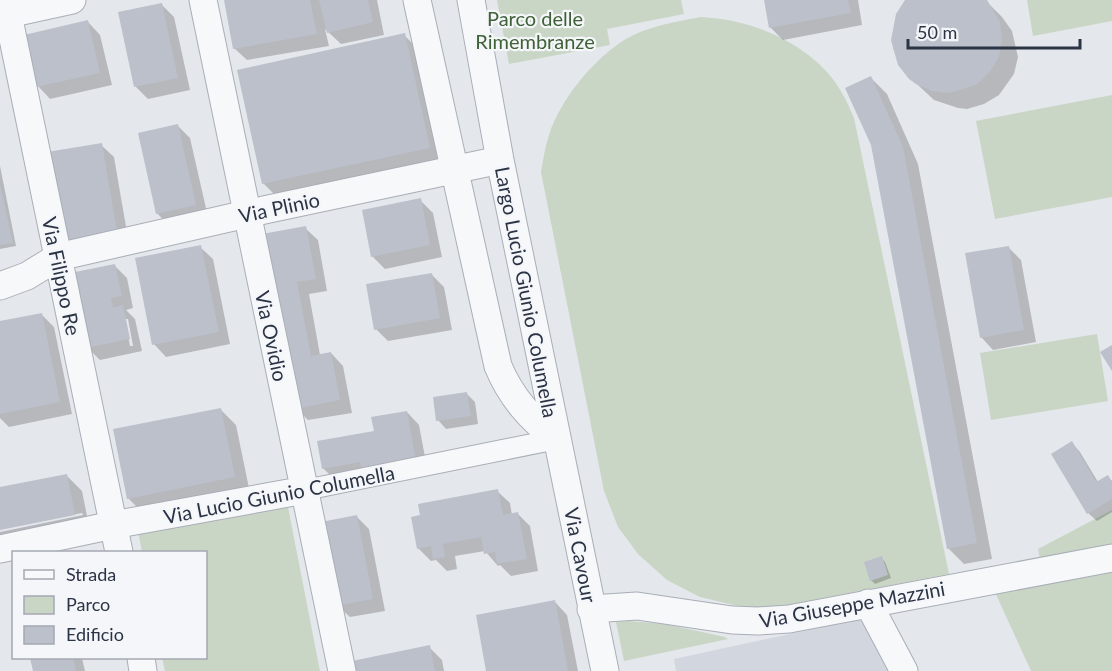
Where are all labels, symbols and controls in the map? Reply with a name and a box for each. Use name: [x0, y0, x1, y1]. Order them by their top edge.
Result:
park label: Parco delle Rimembranze: [475, 6, 595, 53]
scale bar: [908, 12, 1080, 50]
text: 50 m: [917, 21, 957, 43]
street label: Largo Lucio Giunio Columella: [491, 164, 563, 420]
street label: Via Plinio: [236, 187, 322, 227]
street label: Via Filippo Re: [38, 215, 86, 337]
street label: Via Ovidio: [251, 289, 293, 383]
street label: Via Lucio Giunio Columella: [161, 460, 397, 528]
street label: Via Cavour: [560, 505, 602, 605]
legend: [12, 551, 207, 659]
text: Strada: [66, 563, 116, 585]
street label: Via Giuseppe Mazzini: [757, 576, 947, 632]
text: Parco: [66, 593, 110, 615]
text: Edificio: [66, 623, 124, 645]

